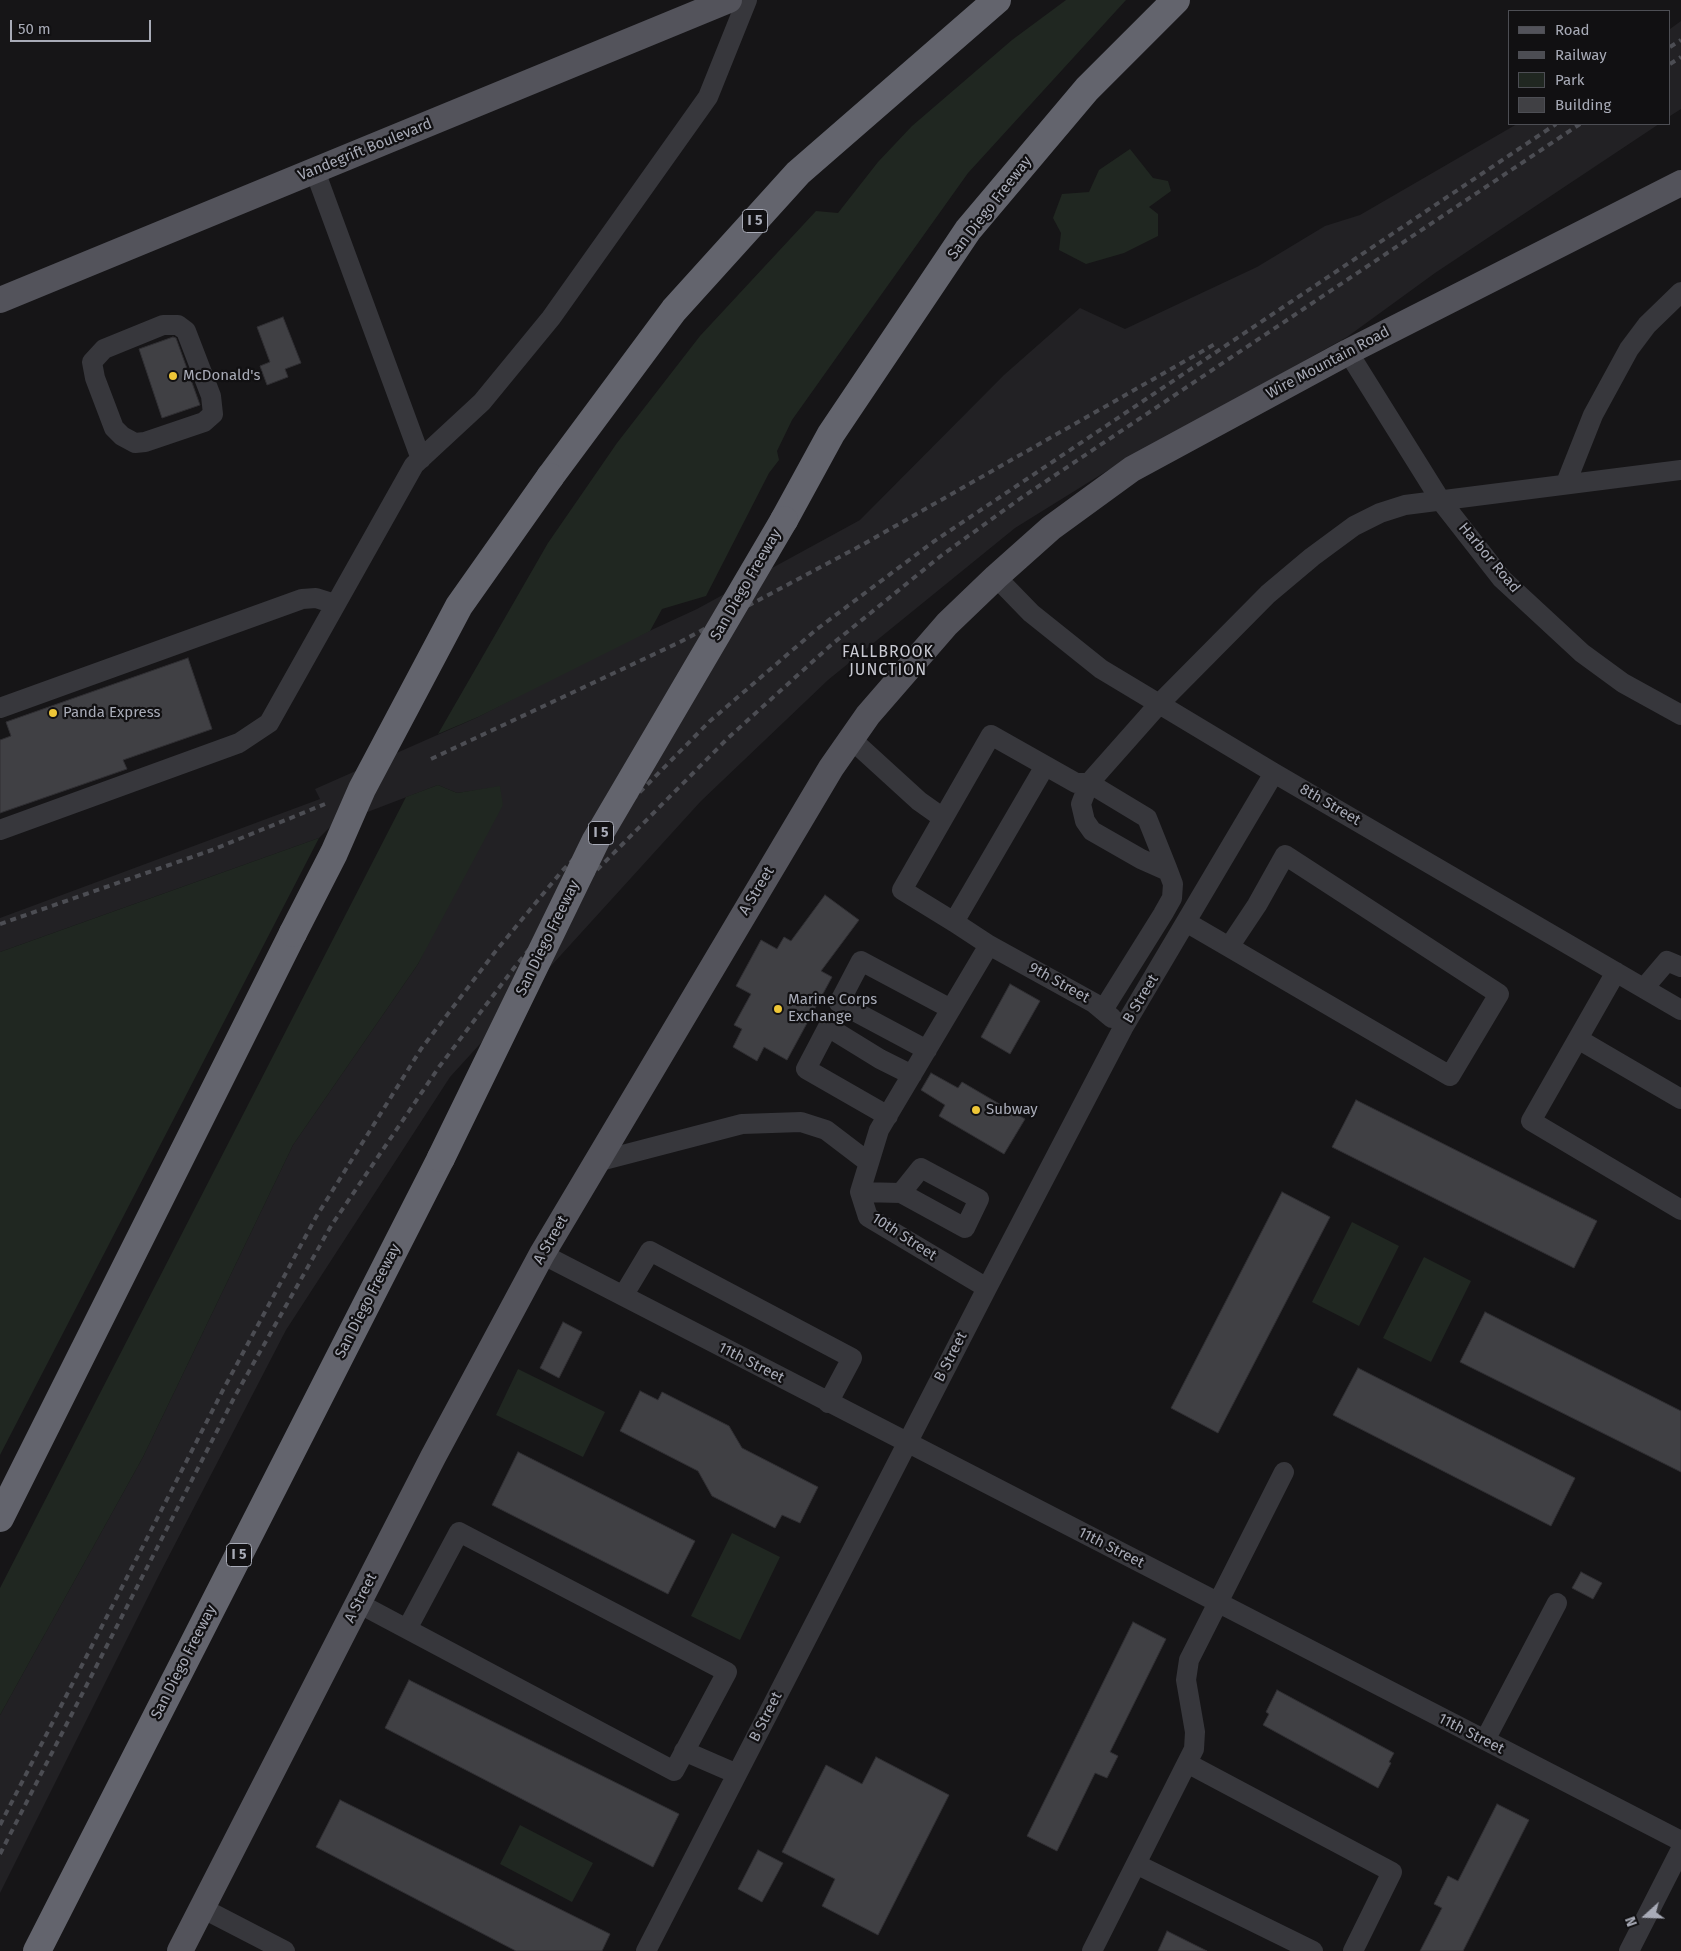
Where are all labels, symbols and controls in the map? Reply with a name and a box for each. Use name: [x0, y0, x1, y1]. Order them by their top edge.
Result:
scale bar: [12, 10, 154, 42]
legend: [1508, 10, 1671, 125]
text: 50 m: [18, 20, 51, 38]
text: Road: [1555, 21, 1590, 39]
text: Railway: [1555, 46, 1607, 64]
text: Park: [1555, 71, 1585, 89]
text: Building: [1555, 96, 1611, 114]
street label: Vandegrift Boulevard: [295, 115, 435, 185]
street label: San Diego Freeway: [944, 153, 1036, 263]
road number: I 5: [742, 210, 768, 232]
street label: Wire Mountain Road: [1263, 323, 1393, 403]
place label: McDonald's: [183, 367, 260, 385]
marker: McDonald's: [167, 370, 179, 382]
street label: Harbor Road: [1454, 519, 1524, 597]
street label: San Diego Freeway: [707, 526, 785, 644]
district label: FALLBROOK JUNCTION: [841, 643, 935, 681]
place label: Panda Express: [63, 704, 161, 722]
marker: Panda Express: [47, 707, 59, 719]
street label: 8th Street: [1296, 780, 1364, 830]
road number: I 5: [588, 821, 614, 844]
street label: A Street: [736, 864, 778, 918]
street label: San Diego Freeway: [512, 877, 584, 999]
street label: 9th Street: [1025, 959, 1093, 1007]
street label: B Street: [1119, 971, 1163, 1027]
place label: Marine Corps Exchange: [788, 991, 877, 1026]
marker: Marine Corps Exchange: [772, 1003, 784, 1015]
place label: Subway: [986, 1101, 1038, 1119]
marker: Subway: [970, 1104, 982, 1116]
street label: 10th Street: [868, 1209, 940, 1265]
street label: A Street: [530, 1212, 572, 1268]
street label: San Diego Freeway: [331, 1241, 405, 1361]
street label: B Street: [931, 1329, 971, 1385]
street label: 11th Street: [715, 1339, 787, 1387]
street label: 11th Street: [1075, 1524, 1147, 1572]
road number: I 5: [226, 1544, 252, 1566]
street label: A Street: [341, 1570, 381, 1626]
street label: San Diego Freeway: [147, 1602, 221, 1722]
street label: B Street: [746, 1689, 786, 1745]
street label: 11th Street: [1435, 1710, 1507, 1758]
north arrow: [1621, 1891, 1671, 1941]
text: N: [1622, 1914, 1641, 1929]

